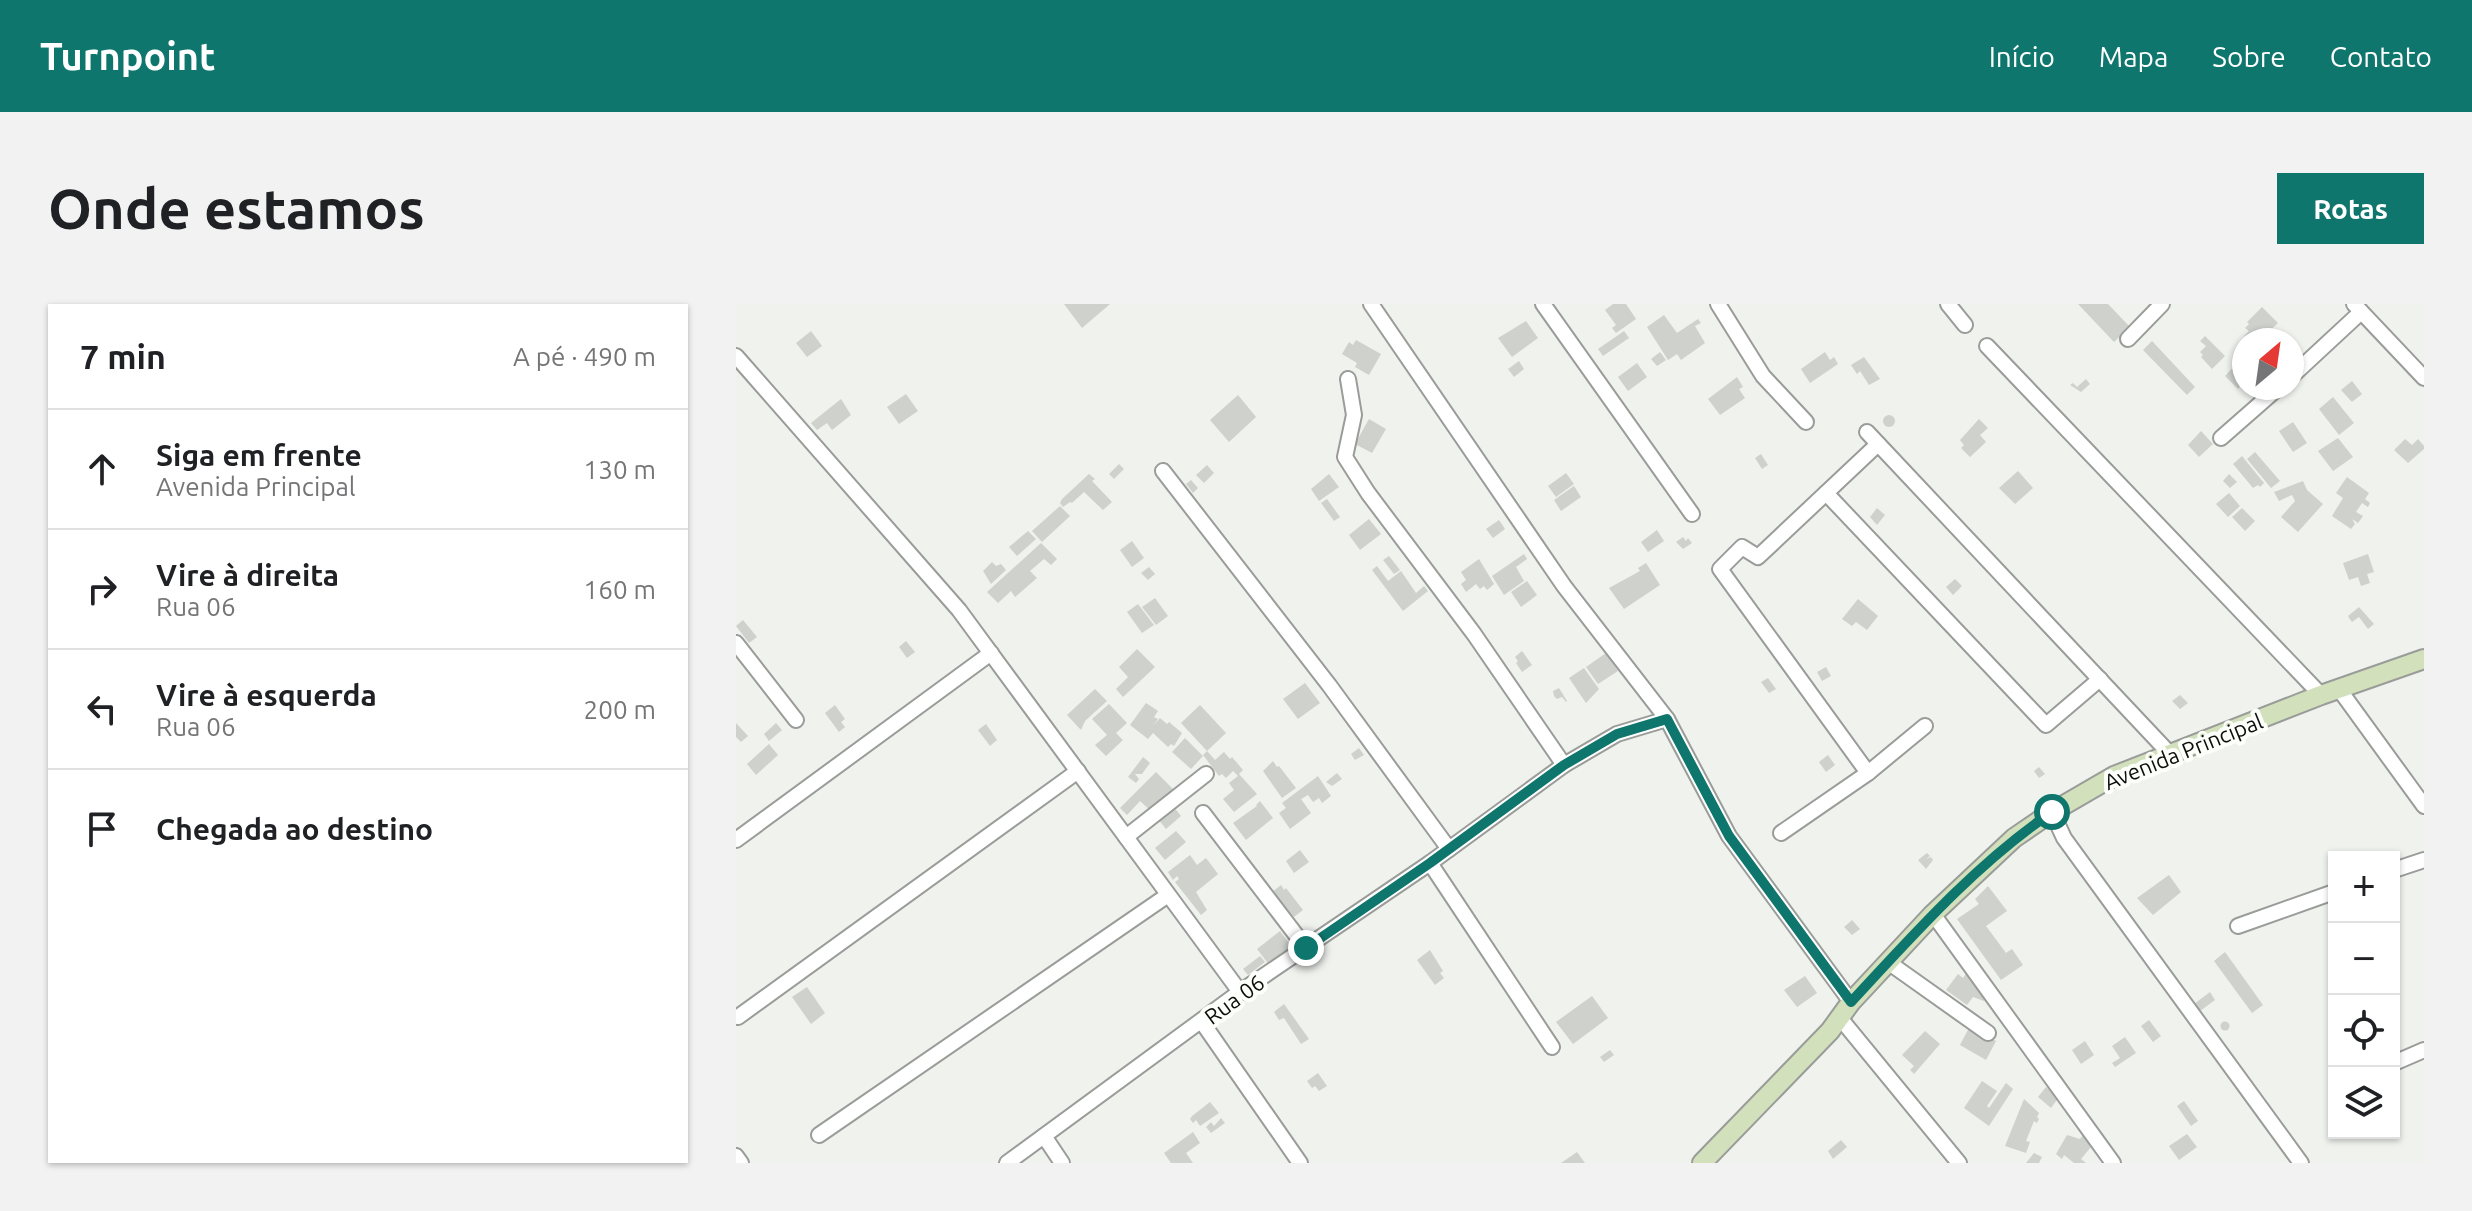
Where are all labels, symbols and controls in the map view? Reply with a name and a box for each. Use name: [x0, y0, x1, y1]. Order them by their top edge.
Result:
text: Turnpoint: [40, 35, 215, 77]
text: Início: [1989, 41, 2055, 72]
text: Mapa: [2099, 41, 2168, 72]
text: Sobre: [2212, 41, 2286, 72]
text: Contato: [2330, 41, 2432, 72]
button: Rotas: [2277, 173, 2424, 244]
text: Onde estamos: [48, 177, 425, 240]
north arrow: [2232, 328, 2304, 400]
text: 7 min: [80, 337, 166, 375]
text: A pé · 490 m: [513, 342, 656, 371]
text: Siga em frente: [156, 438, 362, 472]
icon: ahead: [80, 447, 124, 491]
text: 130 m: [584, 455, 656, 484]
text: Avenida Principal: [156, 472, 356, 501]
text: Vire à direita: [156, 558, 339, 592]
icon: right: [80, 567, 124, 611]
text: 160 m: [584, 575, 656, 604]
text: Rua 06: [156, 592, 236, 621]
text: Vire à esquerda: [156, 678, 377, 712]
icon: left: [80, 687, 124, 731]
text: 200 m: [584, 695, 656, 724]
street label: Avenida Principal: [2100, 708, 2266, 794]
text: Rua 06: [156, 712, 236, 741]
route start: [2034, 794, 2070, 830]
icon: arrive: [80, 807, 124, 851]
text: Chegada ao destino: [156, 812, 433, 846]
map controls: [2328, 851, 2400, 1139]
button: +: [2328, 851, 2400, 923]
button: −: [2328, 923, 2400, 995]
route end: [1288, 930, 1324, 966]
street label: Rua 06: [1199, 969, 1269, 1029]
button: locate: [2328, 995, 2400, 1067]
button: layers: [2328, 1067, 2400, 1139]

